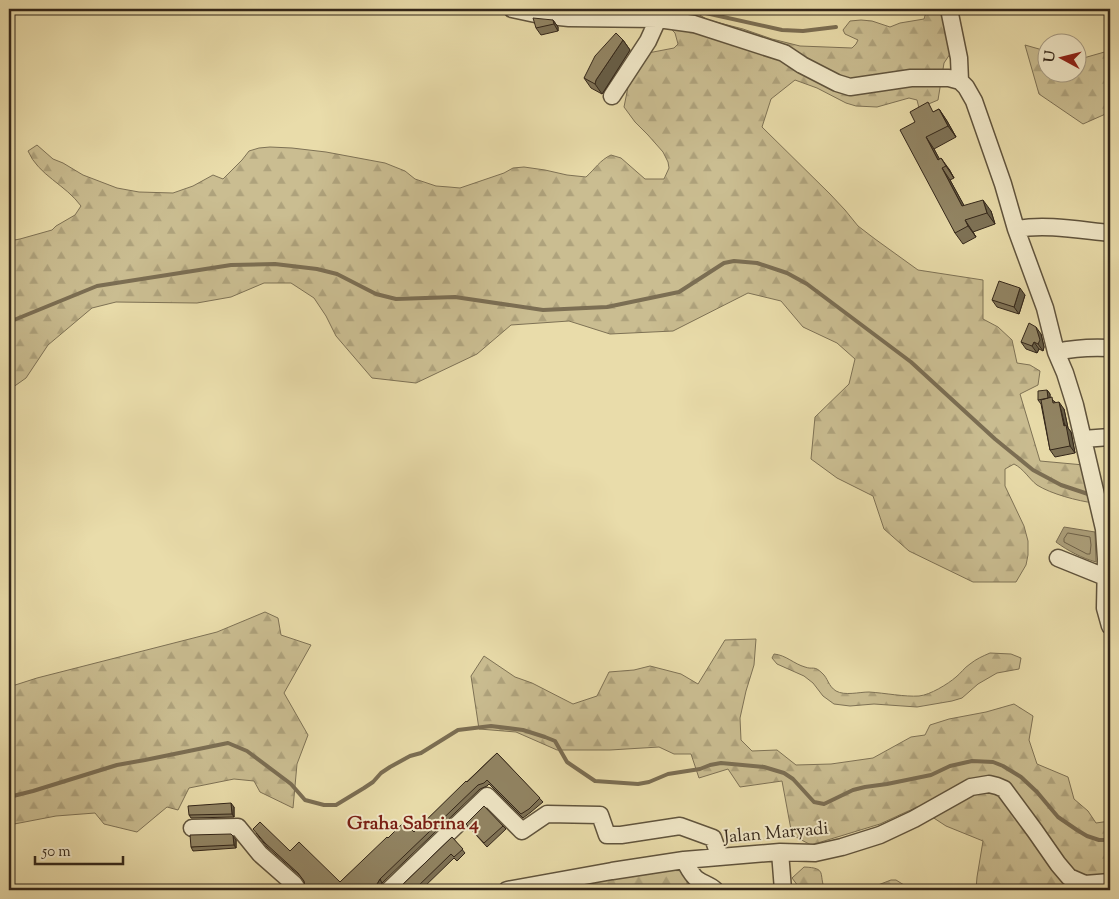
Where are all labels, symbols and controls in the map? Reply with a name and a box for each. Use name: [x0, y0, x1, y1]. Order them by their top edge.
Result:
north arrow: [1036, 32, 1086, 82]
text: U: [1040, 49, 1062, 64]
district label: Graha Sabrina 4: [347, 811, 479, 838]
street label: Jalan Maryadi: [722, 816, 830, 852]
scale bar: [35, 834, 122, 866]
text: 50 m: [41, 842, 71, 863]

